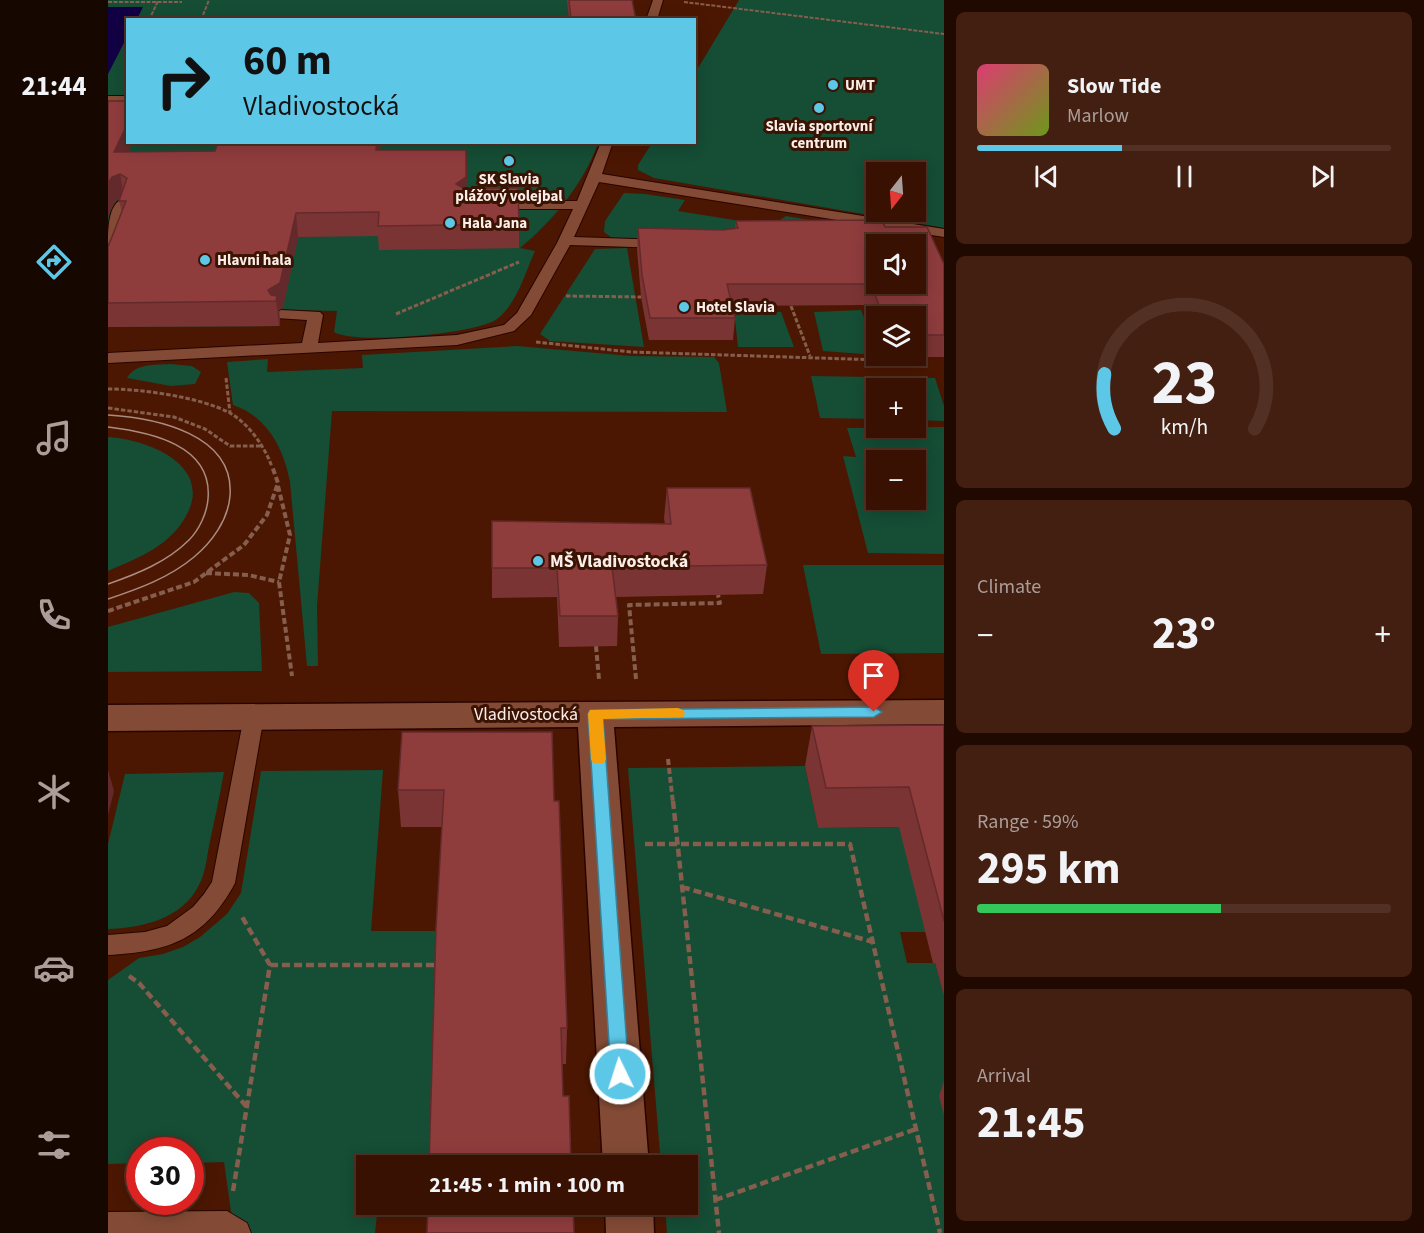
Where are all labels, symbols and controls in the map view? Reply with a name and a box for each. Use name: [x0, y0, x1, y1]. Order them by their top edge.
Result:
text: 60 m: [243, 31, 332, 91]
icon: right: [144, 42, 222, 120]
text: 21:44: [21, 67, 87, 106]
text: Slow Tide: [1067, 70, 1161, 102]
place label: UMT: [845, 75, 875, 96]
marker: UMT: [826, 78, 840, 92]
text: Vladivostocká: [243, 87, 399, 126]
marker: Slavia sportovní centrum: [812, 101, 826, 115]
text: Marlow: [1067, 102, 1129, 130]
place label: Slavia sportovní centrum: [765, 116, 873, 154]
marker: SK Slavia plážový volejbal: [502, 154, 516, 168]
icon: previous: [1030, 160, 1063, 193]
icon: pause: [1168, 160, 1201, 193]
icon: next: [1306, 160, 1339, 193]
north arrow: [866, 162, 926, 222]
map controls: [866, 162, 926, 510]
place label: SK Slavia plážový volejbal: [455, 169, 563, 207]
place label: Hala Jana: [462, 213, 527, 234]
marker: Hala Jana: [443, 216, 457, 230]
button: sound: [866, 234, 926, 294]
icon: directions: [33, 241, 75, 283]
place label: Hlavni hala: [217, 250, 292, 271]
marker: Hlavni hala: [198, 253, 212, 267]
place label: Hotel Slavia: [696, 297, 775, 318]
marker: Hotel Slavia: [677, 300, 691, 314]
button: layers: [866, 306, 926, 366]
text: 23: [1151, 339, 1217, 428]
button: +: [866, 378, 926, 438]
text: km/h: [1160, 413, 1208, 444]
icon: music: [33, 417, 75, 459]
button: −: [866, 450, 926, 510]
place label: MŠ Vladivostocká: [550, 549, 688, 574]
marker: MŠ Vladivostocká: [531, 554, 545, 568]
text: Climate: [977, 573, 1041, 601]
icon: phone: [33, 594, 75, 636]
text: 23°: [1152, 602, 1216, 666]
text: −: [977, 612, 993, 659]
text: +: [1375, 612, 1391, 659]
pin: [848, 650, 899, 712]
icon: arrive: [857, 659, 890, 692]
street label: Vladivostocká: [474, 702, 578, 727]
icon: climate: [33, 771, 75, 813]
text: Range · 59%: [977, 808, 1078, 836]
text: 295 km: [977, 837, 1121, 901]
icon: car: [33, 947, 75, 989]
position arrow: [588, 1042, 652, 1106]
text: Arrival: [977, 1062, 1031, 1090]
text: 21:45: [977, 1091, 1086, 1155]
icon: filters: [33, 1124, 75, 1166]
speed limit sign: 30: [126, 1137, 204, 1215]
text: 21:45 · 1 min · 100 m: [429, 1169, 625, 1201]

